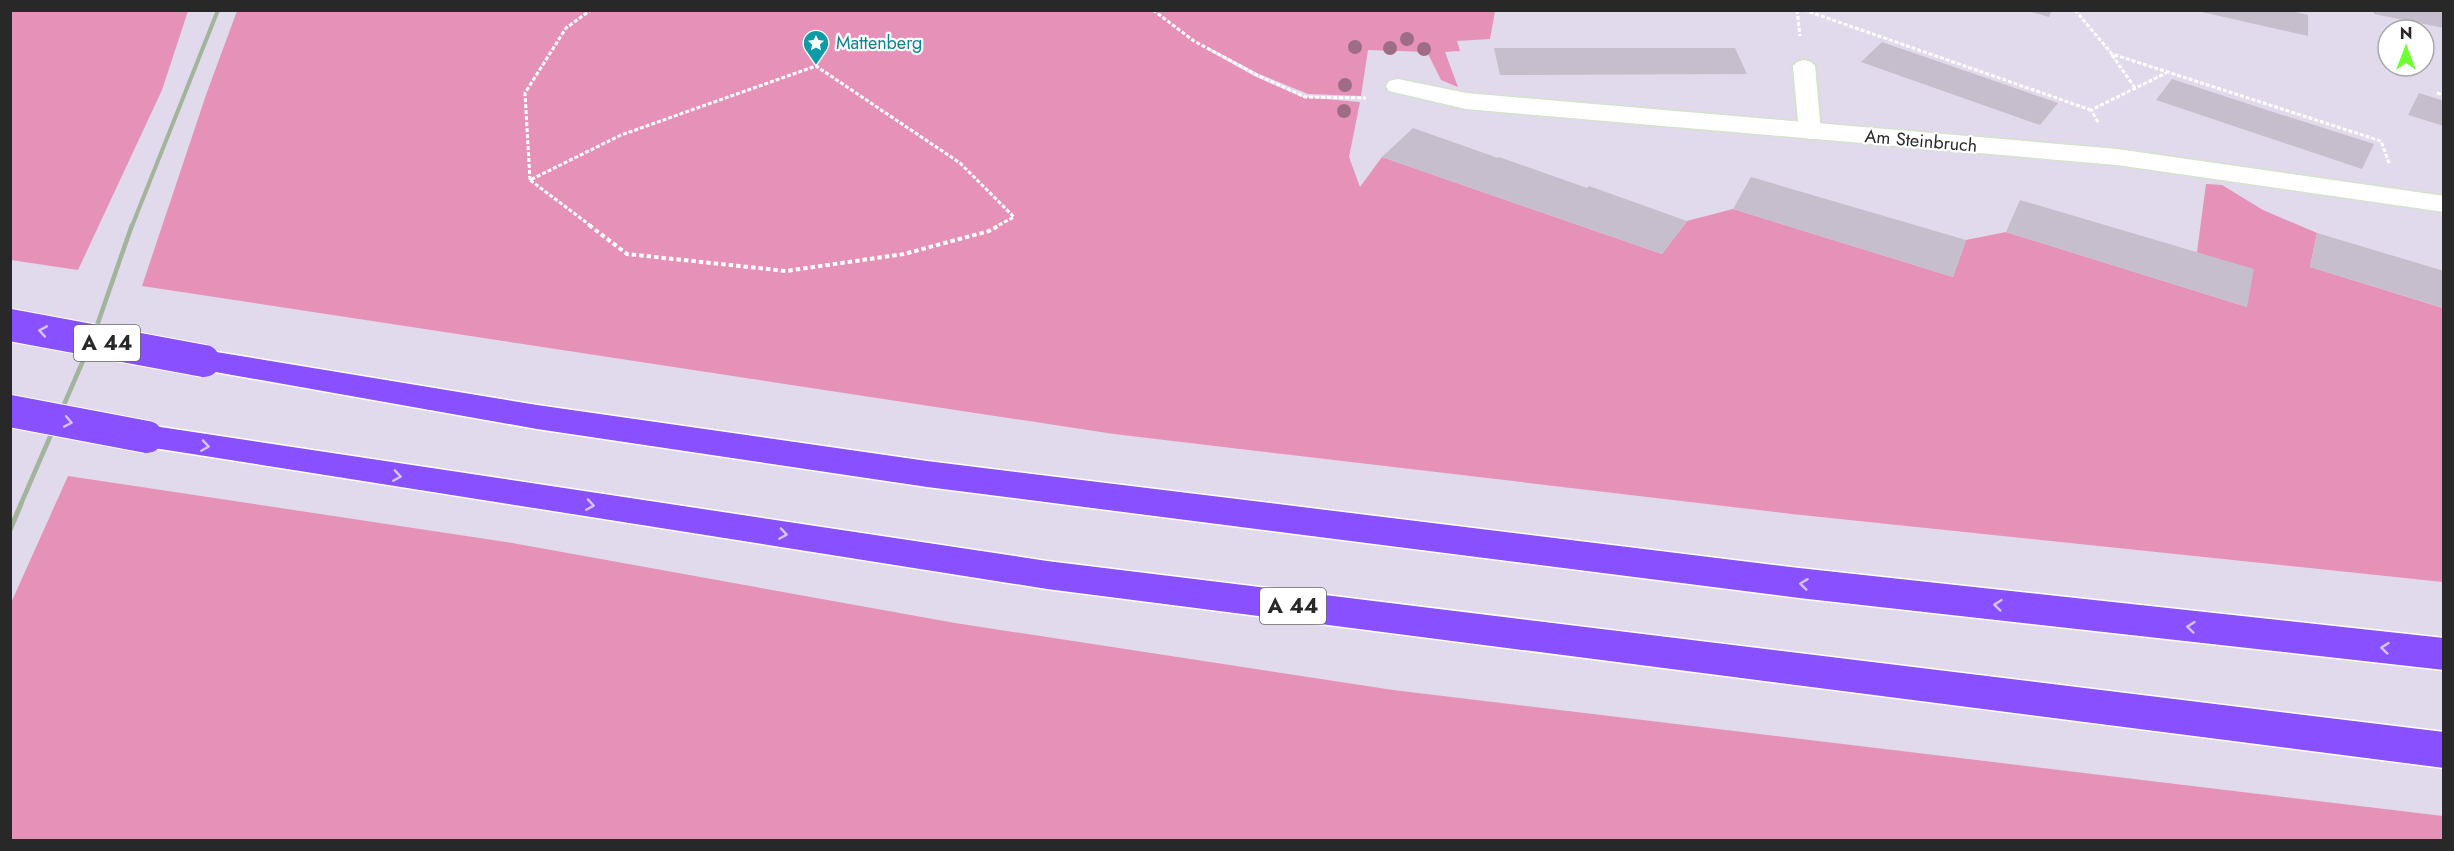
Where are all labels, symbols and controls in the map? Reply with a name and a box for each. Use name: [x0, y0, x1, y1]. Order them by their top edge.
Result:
north arrow: [2376, 18, 2436, 78]
text: N: [2400, 22, 2412, 45]
place icon: Mattenberg: [801, 28, 831, 66]
place label: Mattenberg: [836, 30, 922, 56]
street label: Am Steinbruch: [1864, 123, 1978, 159]
one-way arrow: [38, 325, 48, 338]
road number: A 44: [74, 325, 140, 361]
one-way arrow: [63, 415, 73, 428]
one-way arrow: [200, 440, 209, 452]
one-way arrow: [393, 469, 402, 481]
one-way arrow: [585, 498, 595, 511]
one-way arrow: [778, 528, 788, 540]
one-way arrow: [1799, 578, 1808, 590]
road number: A 44: [1260, 588, 1326, 624]
one-way arrow: [1993, 600, 2002, 612]
one-way arrow: [2187, 621, 2196, 634]
one-way arrow: [2381, 642, 2390, 655]

